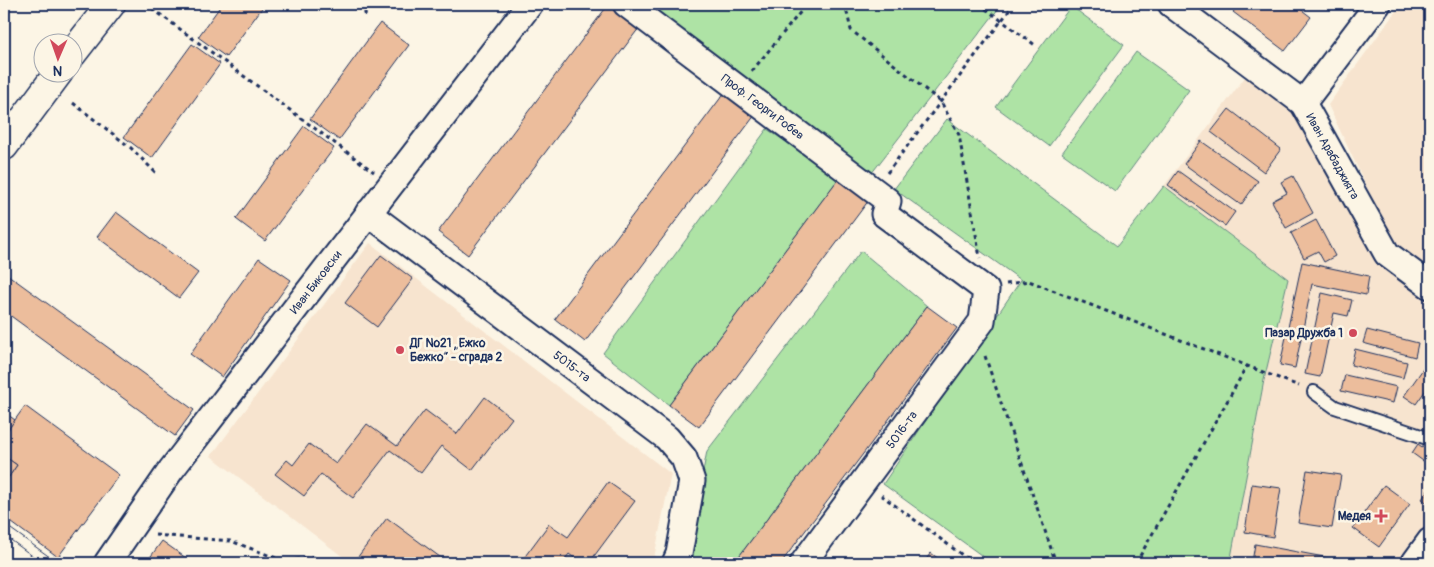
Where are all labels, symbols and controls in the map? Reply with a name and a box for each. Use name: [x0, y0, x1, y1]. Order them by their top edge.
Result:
north arrow: [32, 32, 82, 82]
text: N: [53, 62, 63, 79]
street label: Проф. Георги Робев: [718, 71, 807, 143]
street label: Иван Арабаджията: [1303, 111, 1363, 202]
street label: Иван Биковски: [287, 247, 345, 317]
place label: Пазар Дружба 1: [1265, 326, 1343, 341]
marker: Пазар Дружба 1: [1347, 327, 1359, 339]
place label: ДГ №21 „Ежко Бежко“ - сграда 2: [409, 336, 503, 365]
marker: ДГ №21 „Ежко Бежко“ - сграда 2: [394, 344, 406, 356]
street label: 5015-та: [550, 348, 594, 385]
street label: 5016-та: [883, 408, 921, 452]
place label: Медея: [1338, 509, 1371, 524]
marker: Медея: [1375, 510, 1387, 522]

